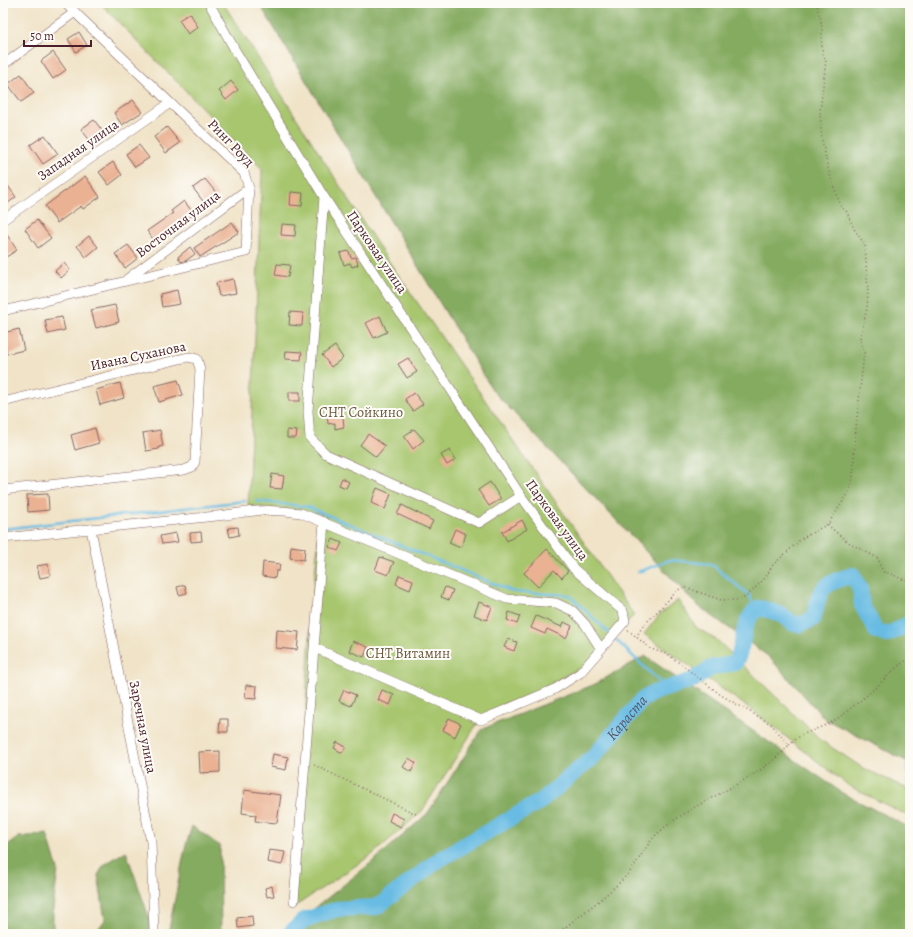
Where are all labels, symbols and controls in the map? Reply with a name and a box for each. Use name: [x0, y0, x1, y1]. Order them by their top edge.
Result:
scale bar: [24, 22, 91, 48]
text: 50 m: [30, 28, 54, 44]
street label: Западная улица: [34, 115, 123, 185]
street label: Ринг Роуд: [203, 115, 259, 171]
street label: Восточная улица: [132, 186, 225, 262]
street label: Парковая улица: [342, 207, 412, 298]
street label: Ивана Суханова: [88, 336, 188, 375]
park label: СНТ Сойкино: [319, 403, 403, 422]
street label: Парковая улица: [521, 476, 593, 565]
park label: СНТ Витамин: [366, 644, 450, 663]
street label: Заречная улица: [125, 679, 161, 776]
water label: Караста: [602, 691, 652, 744]

